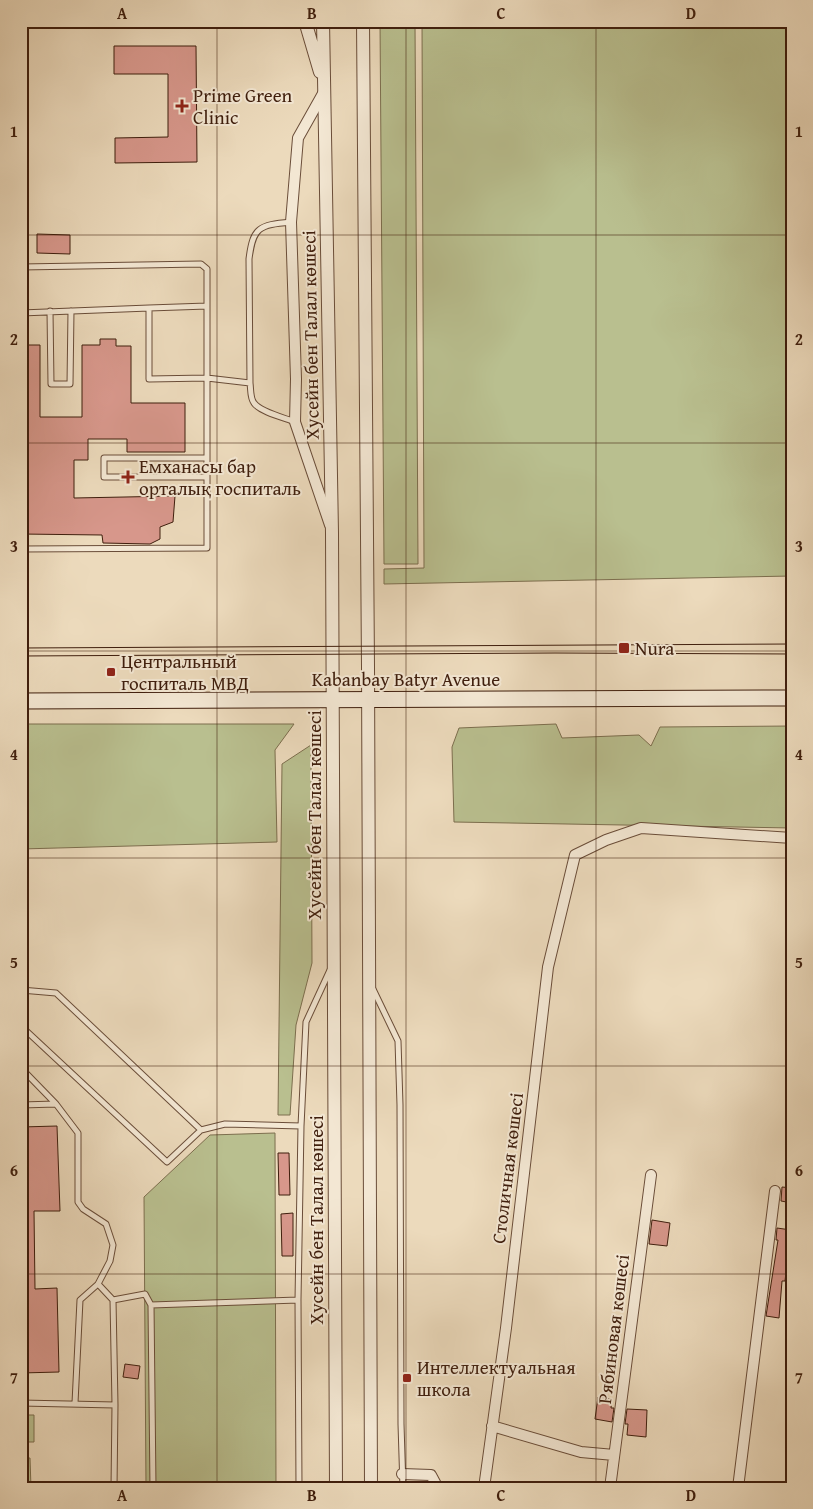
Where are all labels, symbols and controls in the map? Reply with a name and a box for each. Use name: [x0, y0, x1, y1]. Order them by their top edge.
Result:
text: A: [117, 1, 128, 25]
text: B: [307, 1, 317, 25]
text: C: [496, 1, 506, 25]
text: D: [686, 1, 696, 25]
place label: Prime Green Clinic: [193, 81, 293, 131]
marker: Prime Green Clinic: [175, 99, 189, 113]
text: 1: [10, 119, 18, 143]
text: 1: [795, 119, 803, 143]
street label: Хусейн бен Талал көшесі: [294, 230, 326, 440]
text: 2: [10, 327, 18, 351]
text: 2: [795, 327, 803, 351]
place label: Емханасы бар орталық госпиталь: [139, 452, 301, 502]
marker: Емханасы бар орталық госпиталь: [121, 470, 135, 484]
text: 3: [10, 534, 18, 558]
text: 3: [795, 534, 803, 558]
place label: Nura: [635, 634, 674, 662]
marker: Nura: [617, 641, 631, 655]
place label: Центральный госпиталь МВД: [121, 647, 249, 697]
street label: Kabanbay Batyr Avenue: [312, 665, 500, 693]
marker: Центральный госпиталь МВД: [105, 666, 117, 678]
street label: Хусейн бен Талал көшесі: [300, 710, 328, 920]
text: 4: [10, 742, 18, 766]
text: 4: [795, 742, 803, 766]
text: 5: [10, 950, 18, 974]
text: 5: [795, 950, 803, 974]
street label: Столичная көшесі: [484, 1091, 530, 1245]
street label: Хусейн бен Талал көшесі: [302, 1115, 330, 1325]
text: 6: [10, 1158, 18, 1182]
text: 6: [795, 1158, 803, 1182]
street label: Рябиновая көшесі: [590, 1253, 636, 1405]
place label: Интеллектуальная школа: [417, 1353, 576, 1403]
text: 7: [10, 1365, 18, 1389]
text: 7: [795, 1365, 803, 1389]
marker: Интеллектуальная школа: [401, 1372, 413, 1384]
text: A: [117, 1483, 128, 1507]
text: B: [307, 1483, 317, 1507]
text: C: [496, 1483, 506, 1507]
text: D: [686, 1483, 696, 1507]

